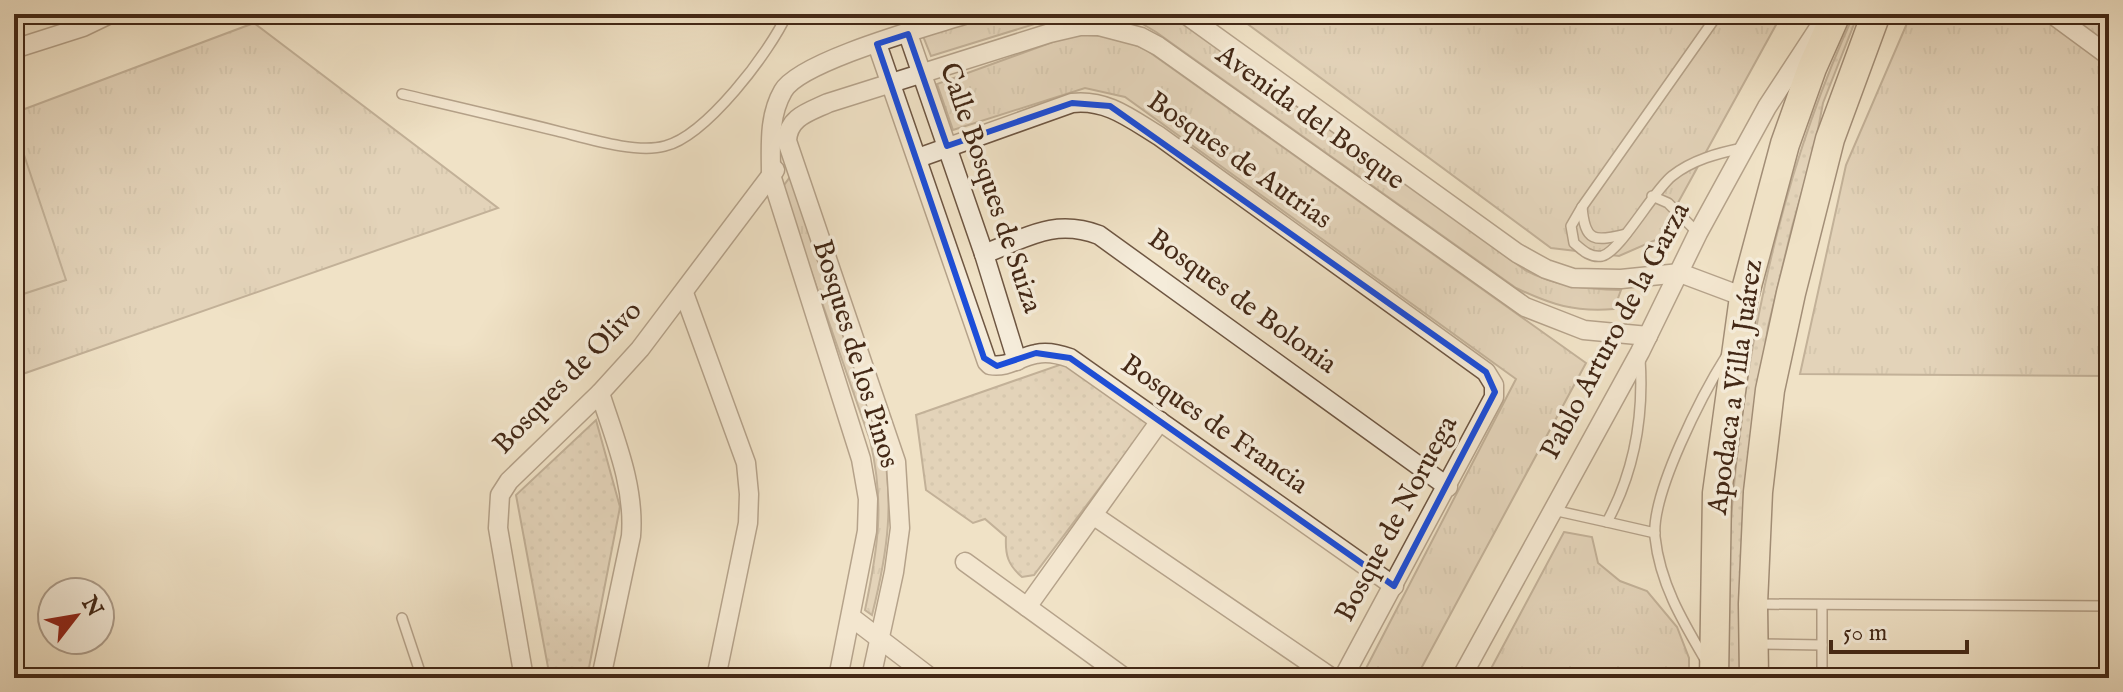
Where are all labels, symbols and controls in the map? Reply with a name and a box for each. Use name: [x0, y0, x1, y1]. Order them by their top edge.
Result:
street label: Avenida del Bosque: [1208, 37, 1411, 198]
street label: Calle Bosques de Suiza: [931, 58, 1050, 319]
street label: Bosques de Autrias: [1140, 84, 1338, 238]
street label: Pablo Arturo de la Garza: [1533, 196, 1699, 465]
street label: Bosques de Bolonia: [1141, 222, 1344, 383]
street label: Bosques de los Pinos: [804, 236, 906, 472]
street label: Apodaca a Villa Juárez: [1701, 257, 1771, 518]
street label: Bosques de Olivo: [486, 294, 650, 462]
street label: Bosques de Francia: [1114, 347, 1315, 503]
street label: Bosque de Noruega: [1328, 409, 1466, 628]
north arrow: [36, 576, 116, 656]
text: N: [74, 590, 108, 622]
scale bar: [1831, 604, 1967, 654]
text: 50 m: [1843, 618, 1887, 649]

